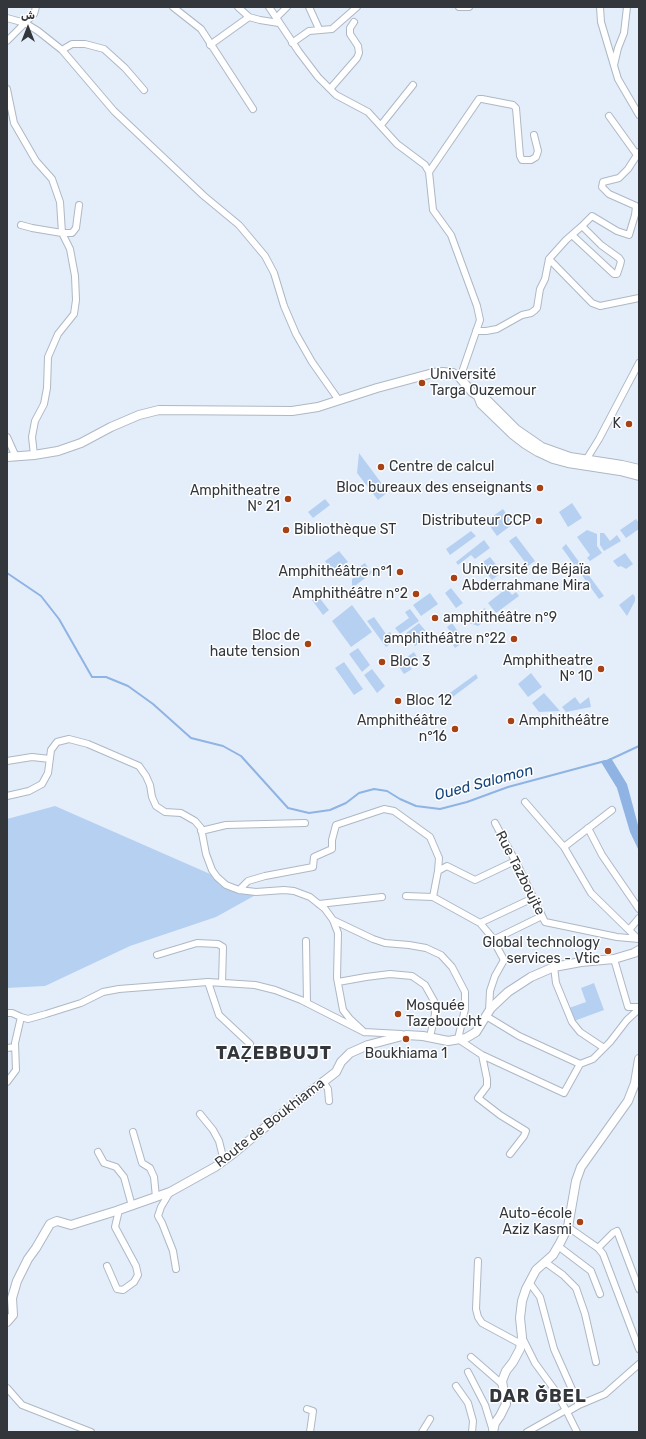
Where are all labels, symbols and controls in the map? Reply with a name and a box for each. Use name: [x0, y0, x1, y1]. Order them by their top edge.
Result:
north arrow: [8, 8, 48, 48]
text: ش: [21, 9, 35, 22]
place label: Université Targa Ouzemour: [430, 367, 536, 400]
marker: Université Targa Ouzemour: [417, 378, 427, 388]
place label: K: [613, 416, 621, 432]
marker: K: [624, 419, 634, 429]
place label: Centre de calcul: [389, 459, 494, 475]
marker: Centre de calcul: [376, 462, 386, 472]
place label: Bloc bureaux des enseignants: [336, 480, 532, 496]
place label: Amphitheatre N° 21: [190, 483, 280, 516]
marker: Bloc bureaux des enseignants: [535, 483, 545, 493]
marker: Amphitheatre N° 21: [283, 494, 293, 504]
place label: Distributeur CCP: [422, 513, 531, 529]
marker: Distributeur CCP: [534, 516, 544, 526]
place label: Bibliothèque ST: [294, 522, 396, 538]
marker: Bibliothèque ST: [281, 525, 291, 535]
place label: Université de Béjaïa Abderrahmane Mira: [462, 562, 591, 594]
place label: Amphithéâtre n°1: [279, 564, 392, 580]
marker: Amphithéâtre n°1: [395, 567, 405, 577]
marker: Université de Béjaïa Abderrahmane Mira: [449, 573, 459, 583]
place label: Amphithéâtre n°2: [292, 586, 408, 602]
marker: Amphithéâtre n°2: [411, 589, 421, 599]
place label: amphithéâtre n°9: [443, 610, 557, 626]
marker: amphithéâtre n°9: [430, 613, 440, 623]
place label: Bloc de haute tension: [210, 628, 300, 660]
place label: amphithéâtre n°22: [384, 631, 506, 647]
marker: amphithéâtre n°22: [509, 634, 519, 644]
marker: Bloc de haute tension: [303, 639, 313, 649]
place label: Amphitheatre N° 10: [503, 653, 593, 686]
place label: Bloc 3: [390, 654, 430, 670]
marker: Bloc 3: [377, 657, 387, 667]
marker: Amphitheatre N° 10: [596, 664, 606, 674]
place label: Bloc 12: [406, 693, 452, 709]
marker: Bloc 12: [393, 696, 403, 706]
place label: Amphithéâtre n°16: [357, 713, 447, 746]
place label: Amphithéâtre: [519, 713, 609, 729]
marker: Amphithéâtre: [506, 716, 516, 726]
marker: Amphithéâtre n°16: [450, 724, 460, 734]
water label: Oued Salomon: [433, 761, 535, 805]
street label: Rue Tazboujte: [492, 828, 548, 918]
place label: Global technology services - Vtic: [483, 935, 600, 968]
marker: Global technology services - Vtic: [603, 946, 613, 956]
place label: Mosquée Tazeboucht: [406, 998, 482, 1030]
marker: Mosquée Tazeboucht: [393, 1009, 403, 1019]
marker: Boukhiama 1: [401, 1034, 411, 1044]
district label: TAẒEBBUJT: [216, 1043, 332, 1065]
place label: Boukhiama 1: [365, 1046, 447, 1062]
street label: Route de Boukhiama: [212, 1075, 328, 1171]
place label: Auto-école Aziz Kasmi: [499, 1206, 572, 1238]
marker: Auto-école Aziz Kasmi: [575, 1217, 585, 1227]
district label: DAR ǦBEL: [489, 1386, 587, 1408]

